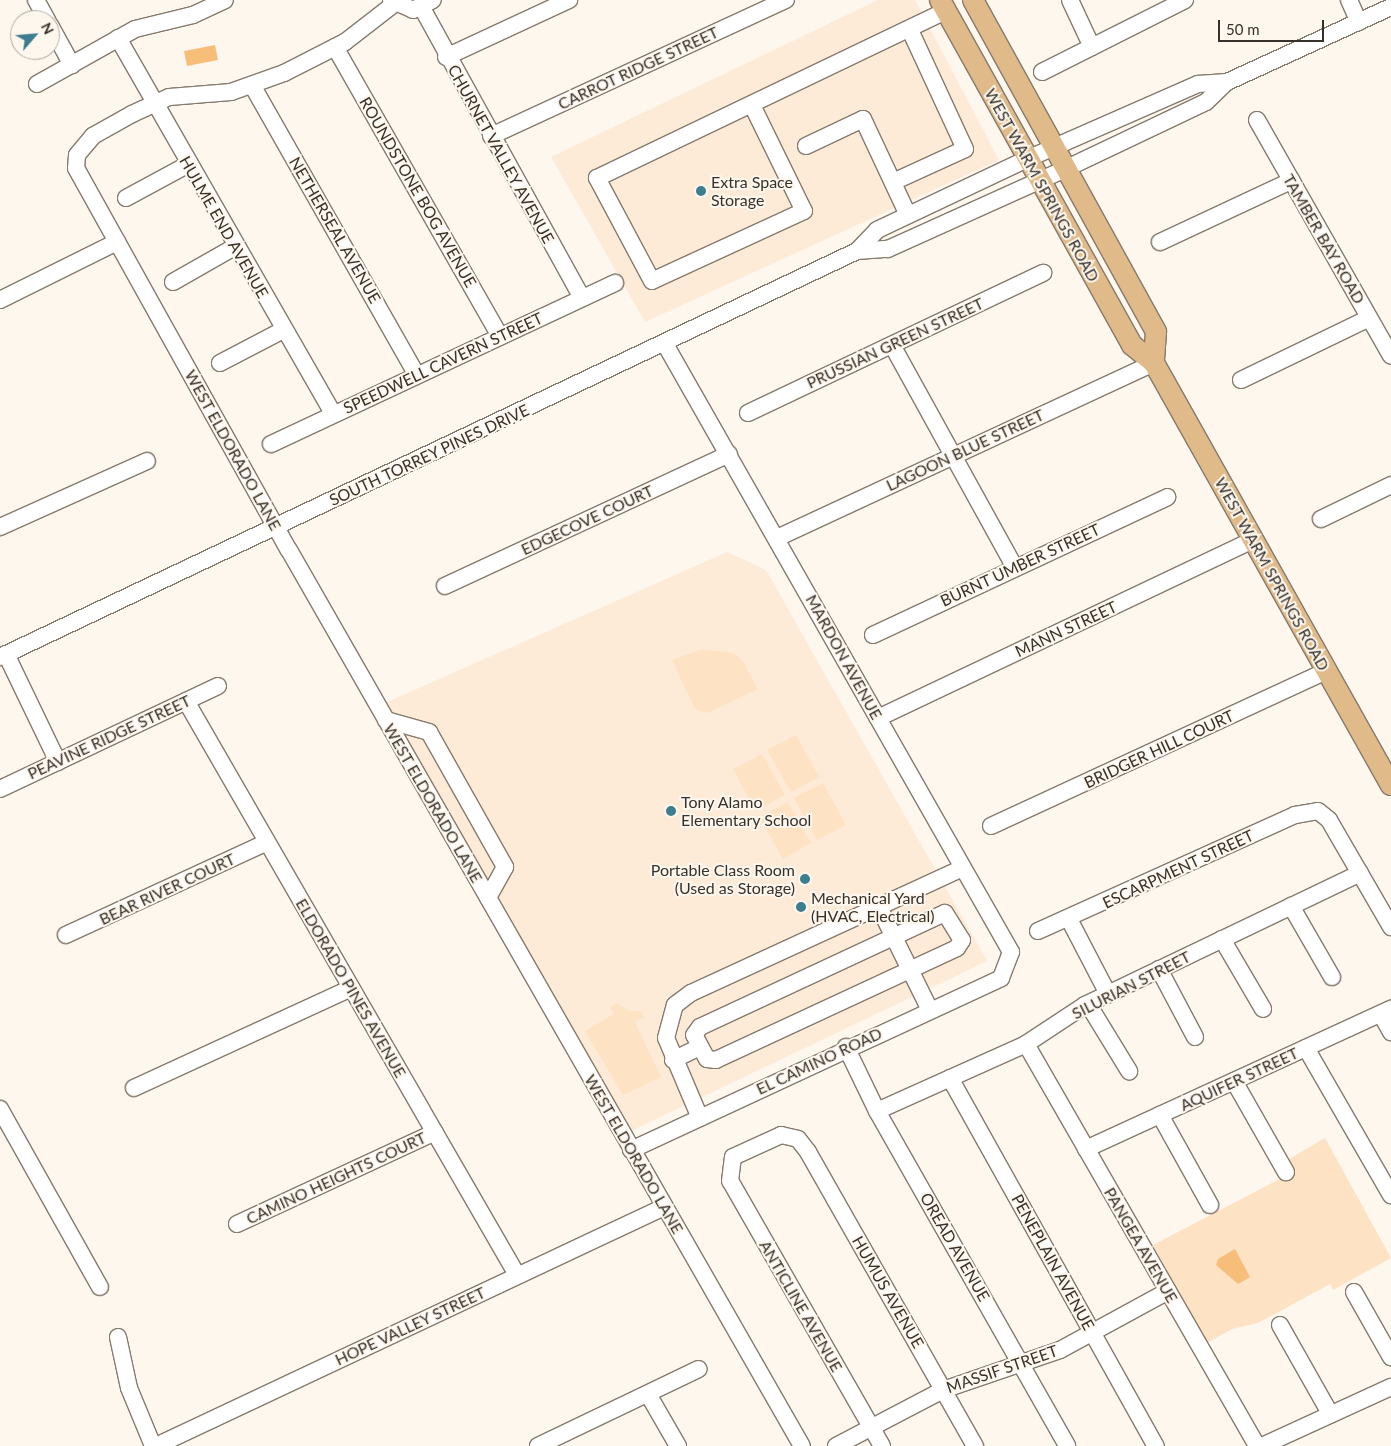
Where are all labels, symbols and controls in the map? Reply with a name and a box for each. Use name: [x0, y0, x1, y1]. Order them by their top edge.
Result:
north arrow: [10, 10, 60, 60]
scale bar: [1221, 10, 1327, 42]
text: N: [38, 20, 58, 37]
text: 50 m: [1226, 20, 1260, 38]
street label: CARROT RIDGE STREET: [555, 22, 721, 114]
street label: CHURNET VALLEY AVENUE: [443, 60, 559, 248]
street label: WEST WARM SPRINGS ROAD: [981, 85, 1103, 285]
street label: ROUNDSTONE BOG AVENUE: [355, 93, 481, 291]
street label: HULME END AVENUE: [175, 152, 273, 302]
street label: NETHERSEAL AVENUE: [285, 153, 385, 307]
street label: TAMBER BAY ROAD: [1279, 170, 1369, 308]
place label: Extra Space Storage: [711, 172, 793, 210]
marker: Extra Space Storage: [695, 185, 707, 197]
street label: PRUSSIAN GREEN STREET: [804, 294, 986, 392]
street label: SPEEDWELL CAVERN STREET: [340, 308, 546, 418]
street label: WEST ELDORADO LANE: [181, 366, 285, 534]
street label: SOUTH TORREY PINES DRIVE: [326, 400, 532, 510]
street label: LAGOON BLUE STREET: [883, 405, 1047, 495]
street label: WEST WARM SPRINGS ROAD: [1211, 474, 1333, 674]
street label: EDGECOVE COURT: [518, 481, 656, 559]
street label: BURNT UMBER STREET: [937, 519, 1103, 611]
street label: MARDON AVENUE: [802, 591, 886, 723]
street label: MANN STREET: [1012, 597, 1120, 661]
street label: PEAVINE RIDGE STREET: [25, 691, 193, 783]
street label: BRIDGER HILL COURT: [1081, 706, 1237, 792]
street label: WEST ELDORADO LANE: [379, 720, 487, 886]
place label: Tony Alamo Elementary School: [681, 792, 812, 830]
marker: Tony Alamo Elementary School: [665, 805, 677, 817]
street label: ESCARPMENT STREET: [1099, 825, 1257, 913]
street label: BEAR RIVER COURT: [96, 849, 238, 929]
place label: Portable Class Room (Used as Storage): [651, 860, 795, 898]
marker: Portable Class Room (Used as Storage): [799, 873, 811, 885]
place label: Mechanical Yard (HVAC, Electrical): [811, 888, 934, 926]
street label: ELDORADO PINES AVENUE: [292, 895, 410, 1081]
marker: Mechanical Yard (HVAC, Electrical): [795, 901, 807, 913]
street label: SILURIAN STREET: [1069, 947, 1193, 1023]
street label: EL CAMINO ROAD: [753, 1023, 885, 1099]
street label: AQUIFER STREET: [1177, 1043, 1301, 1115]
street label: WEST ELDORADO LANE: [580, 1071, 688, 1237]
street label: CAMINO HEIGHTS COURT: [243, 1128, 429, 1228]
street label: PANGEA AVENUE: [1100, 1183, 1182, 1307]
street label: OREAD AVENUE: [916, 1189, 994, 1305]
street label: PENEPLAIN AVENUE: [1008, 1190, 1098, 1334]
street label: HUMUS AVENUE: [848, 1232, 928, 1352]
street label: ANTICLINE AVENUE: [755, 1237, 847, 1375]
street label: HOPE VALLEY STREET: [331, 1283, 489, 1369]
street label: MASSIF STREET: [944, 1341, 1060, 1397]

